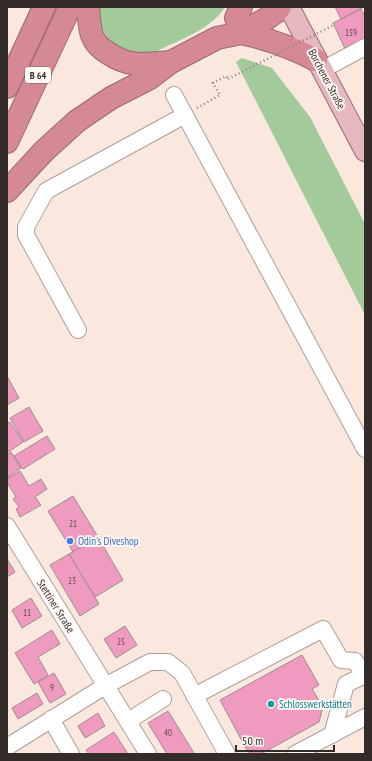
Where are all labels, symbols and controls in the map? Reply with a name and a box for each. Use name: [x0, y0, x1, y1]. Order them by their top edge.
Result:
house number: 159: [345, 27, 357, 38]
street label: Borchener Straße: [305, 47, 349, 112]
road number: B 64: [25, 67, 51, 83]
house number: 21: [69, 518, 77, 529]
place label: Odin's Diveshop: [78, 534, 139, 548]
marker: Odin's Diveshop: [65, 536, 75, 546]
house number: 23: [68, 575, 76, 586]
street label: Stettiner Straße: [34, 577, 78, 636]
house number: 11: [23, 607, 31, 618]
house number: 25: [117, 636, 125, 647]
house number: 9: [50, 682, 54, 693]
place label: Schlosswerkstätten: [279, 697, 352, 711]
marker: Schlosswerkstätten: [266, 699, 276, 709]
house number: 40: [164, 727, 172, 738]
scale bar: [236, 727, 334, 753]
text: 50 m: [242, 733, 263, 748]

